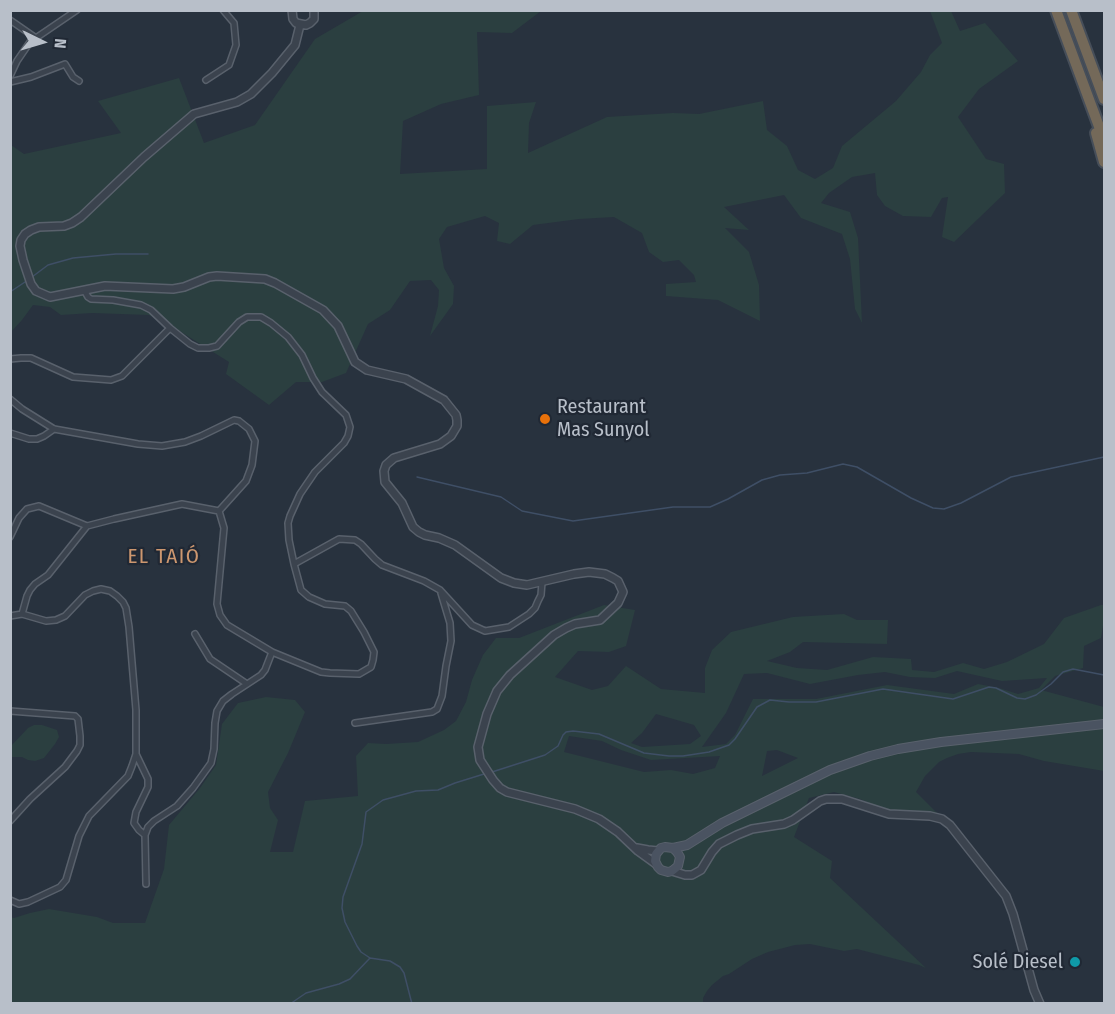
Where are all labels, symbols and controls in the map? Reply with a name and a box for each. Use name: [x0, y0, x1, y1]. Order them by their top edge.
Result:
north arrow: [12, 12, 72, 72]
text: N: [51, 38, 70, 49]
place label: Restaurant Mas Sunyol: [557, 395, 650, 442]
marker: Restaurant Mas Sunyol: [538, 412, 552, 426]
district label: EL TAIÓ: [128, 544, 200, 570]
place label: Solé Diesel: [973, 950, 1063, 974]
marker: Solé Diesel: [1068, 955, 1082, 969]

